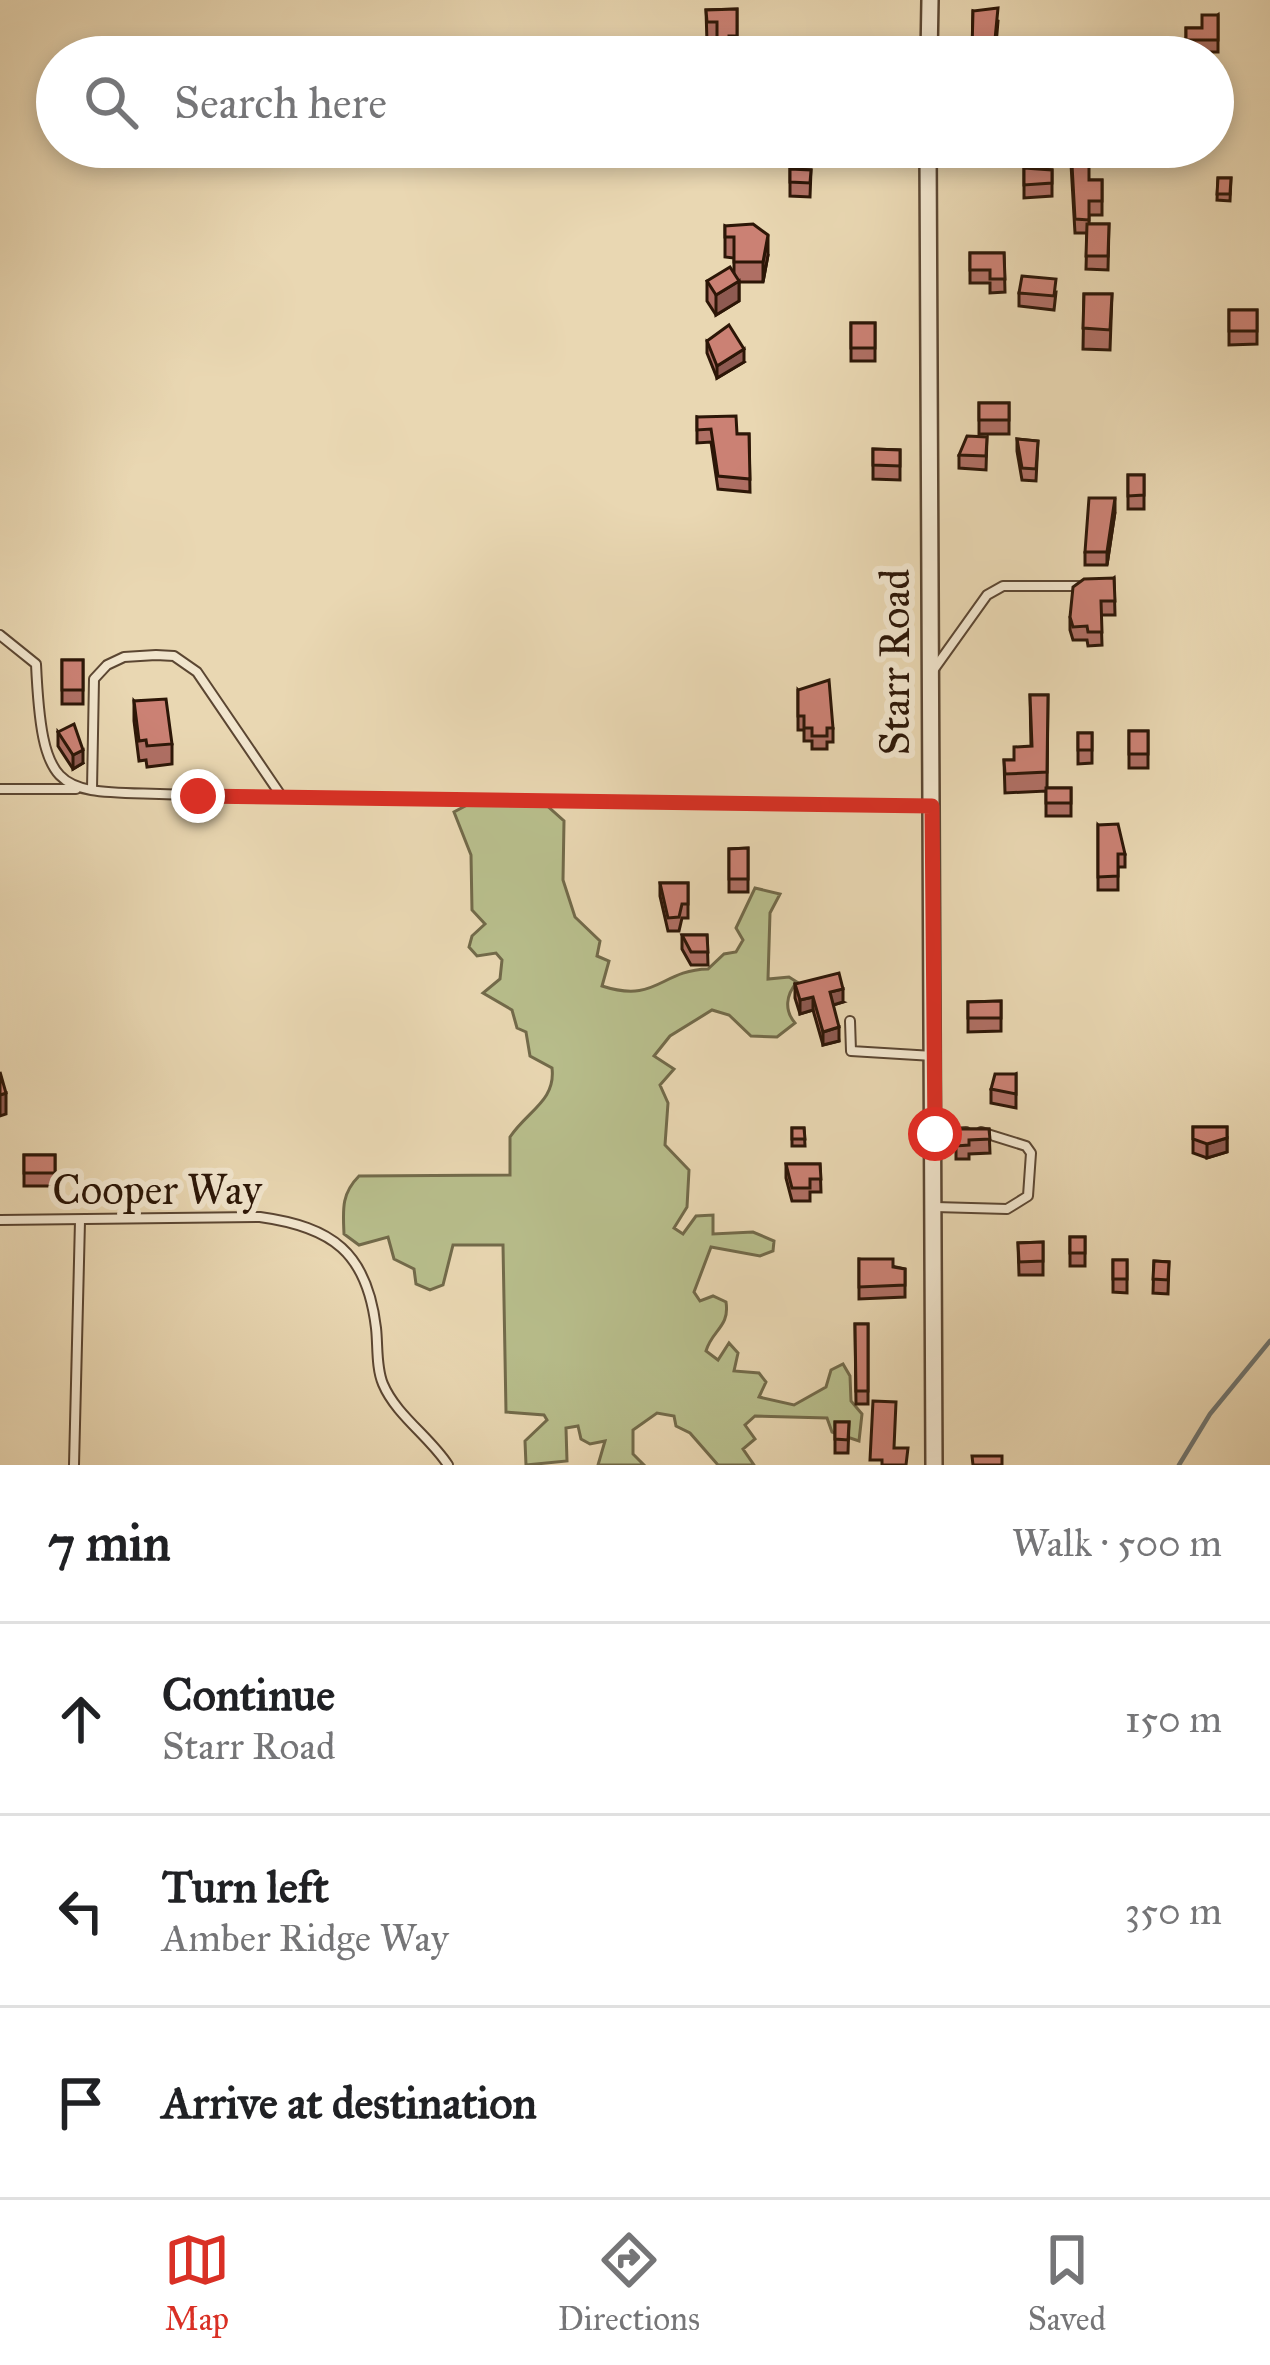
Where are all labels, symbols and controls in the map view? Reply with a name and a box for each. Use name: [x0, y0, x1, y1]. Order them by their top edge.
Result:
search box: [36, 36, 1234, 168]
icon: search: [78, 69, 144, 135]
text: Search here: [174, 75, 387, 130]
street label: Starr Road: [869, 569, 921, 755]
route end: [171, 769, 225, 823]
route start: [908, 1107, 962, 1161]
street label: Cooper Way: [52, 1164, 263, 1216]
text: 7 min: [48, 1512, 171, 1574]
text: Walk · 500 m: [1012, 1519, 1222, 1567]
text: Continue: [162, 1667, 335, 1722]
icon: ahead: [48, 1686, 114, 1752]
text: 150 m: [1125, 1695, 1222, 1743]
text: Starr Road: [162, 1722, 335, 1770]
text: Turn left: [162, 1859, 329, 1914]
icon: left: [48, 1878, 114, 1944]
text: 350 m: [1124, 1887, 1222, 1935]
text: Amber Ridge Way: [162, 1914, 449, 1962]
icon: arrive: [48, 2070, 114, 2136]
text: Arrive at destination: [162, 2075, 537, 2130]
tab: Map: [164, 2227, 230, 2339]
tab: Directions: [558, 2227, 700, 2339]
tab: Saved: [1028, 2227, 1106, 2339]

